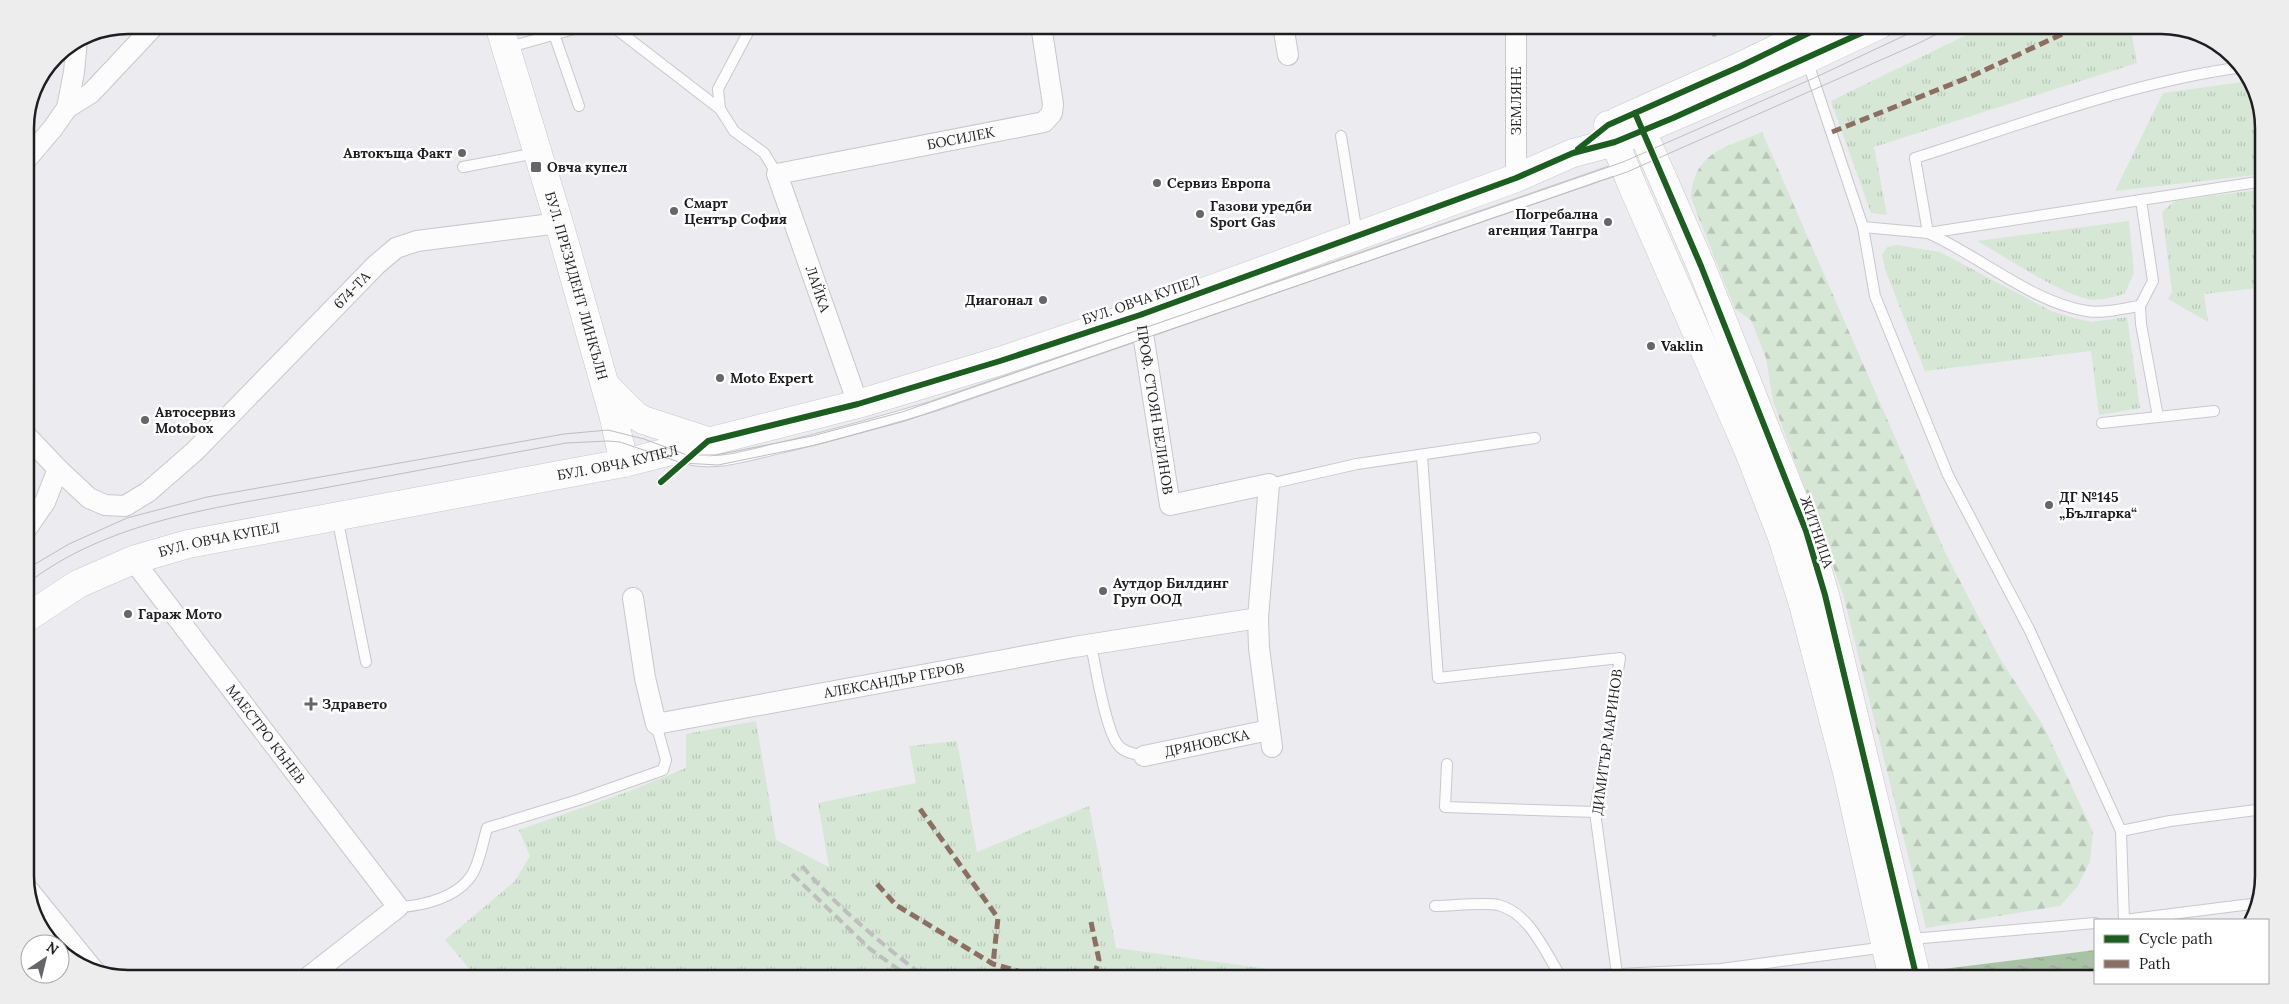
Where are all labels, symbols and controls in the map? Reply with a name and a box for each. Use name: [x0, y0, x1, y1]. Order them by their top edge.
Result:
street label: ЗЕМЛЯНЕ: [1507, 66, 1525, 136]
street label: БОСИЛЕК: [925, 123, 997, 154]
place label: Автокъща Факт: [343, 144, 453, 162]
marker: Автокъща Факт: [456, 147, 468, 159]
place label: Овча купел: [547, 158, 627, 176]
marker: Овча купел: [529, 160, 543, 174]
place label: Сервиз Европа: [1167, 174, 1271, 192]
marker: Сервиз Европа: [1151, 177, 1163, 189]
street label: БУЛ. ПРЕЗИДЕНТ ЛИНКЪЛН: [541, 189, 612, 382]
place label: Смарт Център София: [684, 194, 787, 228]
place label: Газови уредби Sport Gas: [1210, 197, 1312, 231]
marker: Смарт Център София: [668, 205, 680, 217]
place label: Погребална агенция Тангра: [1488, 205, 1599, 239]
marker: Газови уредби Sport Gas: [1194, 208, 1206, 220]
marker: Погребална агенция Тангра: [1602, 216, 1614, 228]
street label: ЛАЙКА: [802, 263, 834, 315]
street label: 674-ТА: [329, 267, 374, 312]
street label: БУЛ. ОВЧА КУПЕЛ: [1080, 271, 1202, 329]
place label: Диагонал: [965, 291, 1033, 309]
marker: Диагонал: [1037, 294, 1049, 306]
street label: ПРОФ. СТОЯН БЕЛИНОВ: [1133, 324, 1177, 496]
place label: Vaklin: [1661, 337, 1703, 355]
marker: Vaklin: [1645, 340, 1657, 352]
place label: Moto Expert: [730, 369, 814, 387]
marker: Moto Expert: [714, 372, 726, 384]
place label: Автосервиз Motobox: [155, 403, 236, 437]
marker: Автосервиз Motobox: [139, 414, 151, 426]
street label: БУЛ. ОВЧА КУПЕЛ: [555, 441, 680, 484]
place label: ДГ №145 „Българка“: [2059, 488, 2137, 522]
street label: ЖИТНИЦА: [1796, 494, 1838, 570]
marker: ДГ №145 „Българка“: [2043, 499, 2055, 511]
street label: БУЛ. ОВЧА КУПЕЛ: [156, 518, 281, 561]
place label: Аутдор Билдинг Груп ООД: [1113, 574, 1229, 608]
marker: Аутдор Билдинг Груп ООД: [1097, 585, 1109, 597]
place label: Гараж Мото: [138, 605, 222, 623]
marker: Гараж Мото: [122, 608, 134, 620]
street label: АЛЕКСАНДЪР ГЕРОВ: [821, 658, 966, 702]
street label: ДИМИТЪР МАРИНОВ: [1588, 667, 1626, 816]
street label: МАЕСТРО КЪНЕВ: [222, 681, 310, 787]
place label: Здравето: [322, 695, 387, 713]
marker: Здравето: [304, 697, 318, 711]
street label: ДРЯНОВСКА: [1163, 725, 1251, 761]
legend: [2094, 919, 2269, 984]
text: Cycle path: [2139, 929, 2213, 948]
north arrow: [20, 934, 70, 984]
text: N: [43, 938, 62, 959]
text: Path: [2139, 954, 2170, 973]

